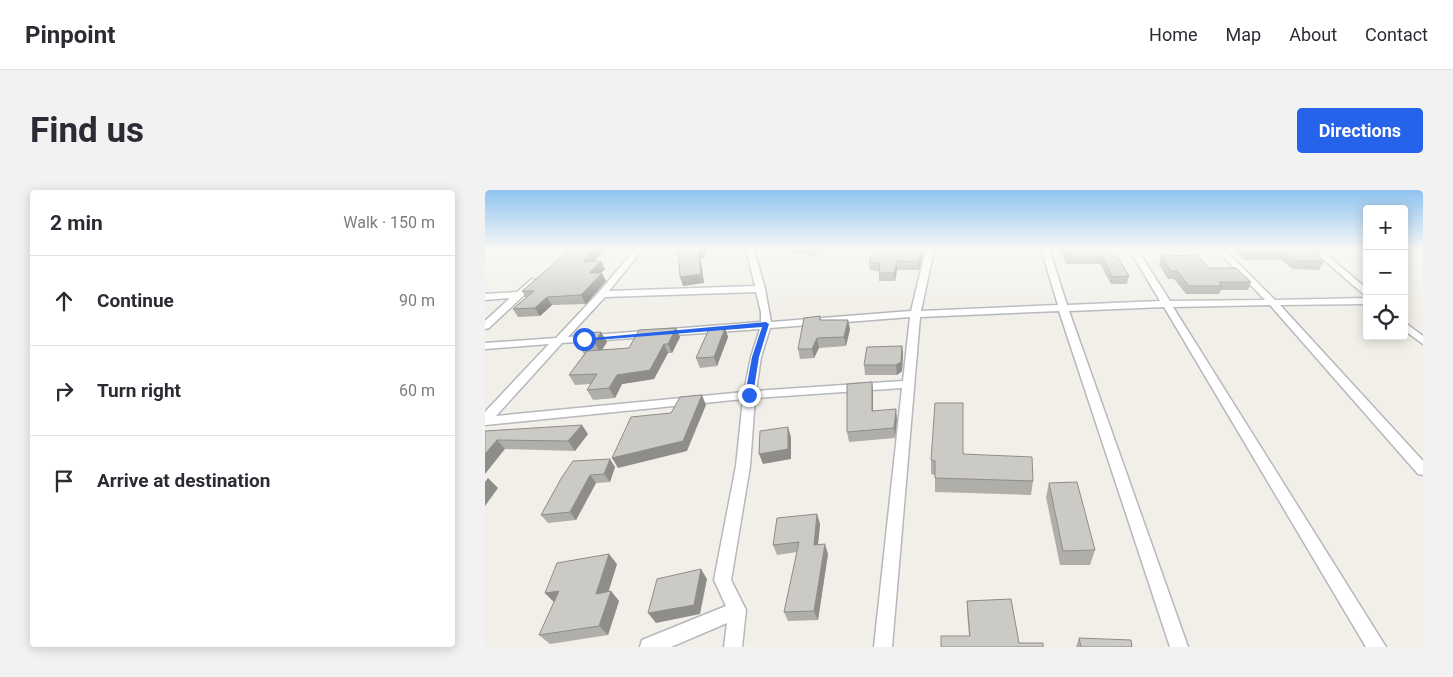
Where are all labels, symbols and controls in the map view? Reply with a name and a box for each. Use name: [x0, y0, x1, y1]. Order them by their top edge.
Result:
text: Pinpoint: [25, 21, 115, 49]
text: Home: [1149, 24, 1198, 45]
text: Map: [1226, 24, 1261, 45]
text: About: [1289, 24, 1337, 45]
text: Contact: [1365, 24, 1428, 45]
button: Directions: [1297, 108, 1423, 153]
text: Find us: [30, 110, 144, 151]
map controls: [1363, 205, 1408, 340]
button: +: [1363, 205, 1408, 250]
text: 2 min: [50, 211, 103, 235]
text: Walk · 150 m: [343, 213, 435, 232]
button: −: [1363, 250, 1408, 295]
icon: ahead: [50, 287, 78, 315]
text: Continue: [97, 289, 174, 312]
text: 90 m: [399, 291, 435, 310]
button: locate: [1363, 295, 1408, 340]
route start: [573, 328, 596, 351]
icon: right: [50, 377, 78, 405]
text: Turn right: [97, 379, 181, 402]
text: 60 m: [399, 381, 435, 400]
route end: [738, 384, 761, 407]
icon: arrive: [50, 467, 78, 495]
text: Arrive at destination: [97, 469, 270, 492]

